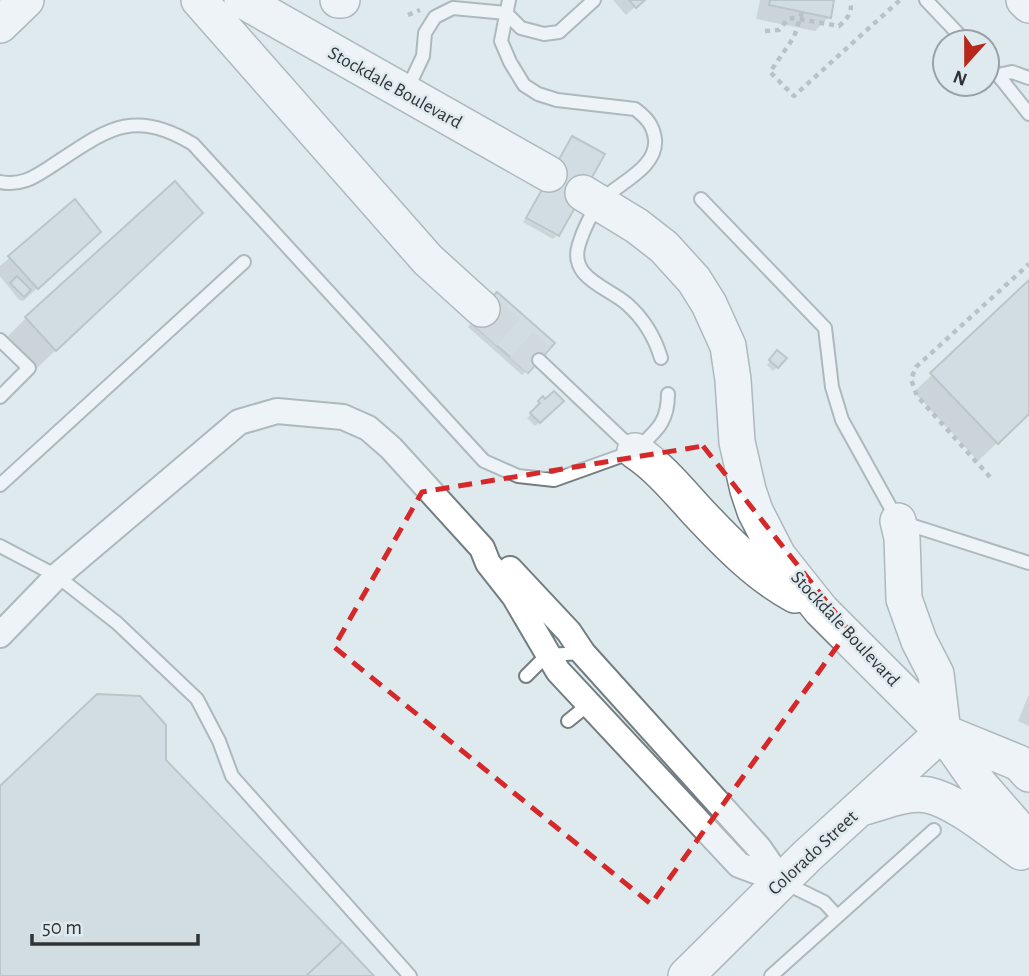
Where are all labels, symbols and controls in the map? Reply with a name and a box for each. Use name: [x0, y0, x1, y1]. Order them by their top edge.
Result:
north arrow: [931, 28, 1001, 98]
street label: Stockdale Boulevard: [325, 43, 465, 133]
text: N: [951, 66, 970, 89]
street label: Stockdale Boulevard: [787, 568, 903, 690]
street label: Colorado Street: [765, 807, 861, 899]
scale bar: [32, 902, 198, 946]
text: 50 m: [42, 917, 82, 938]

